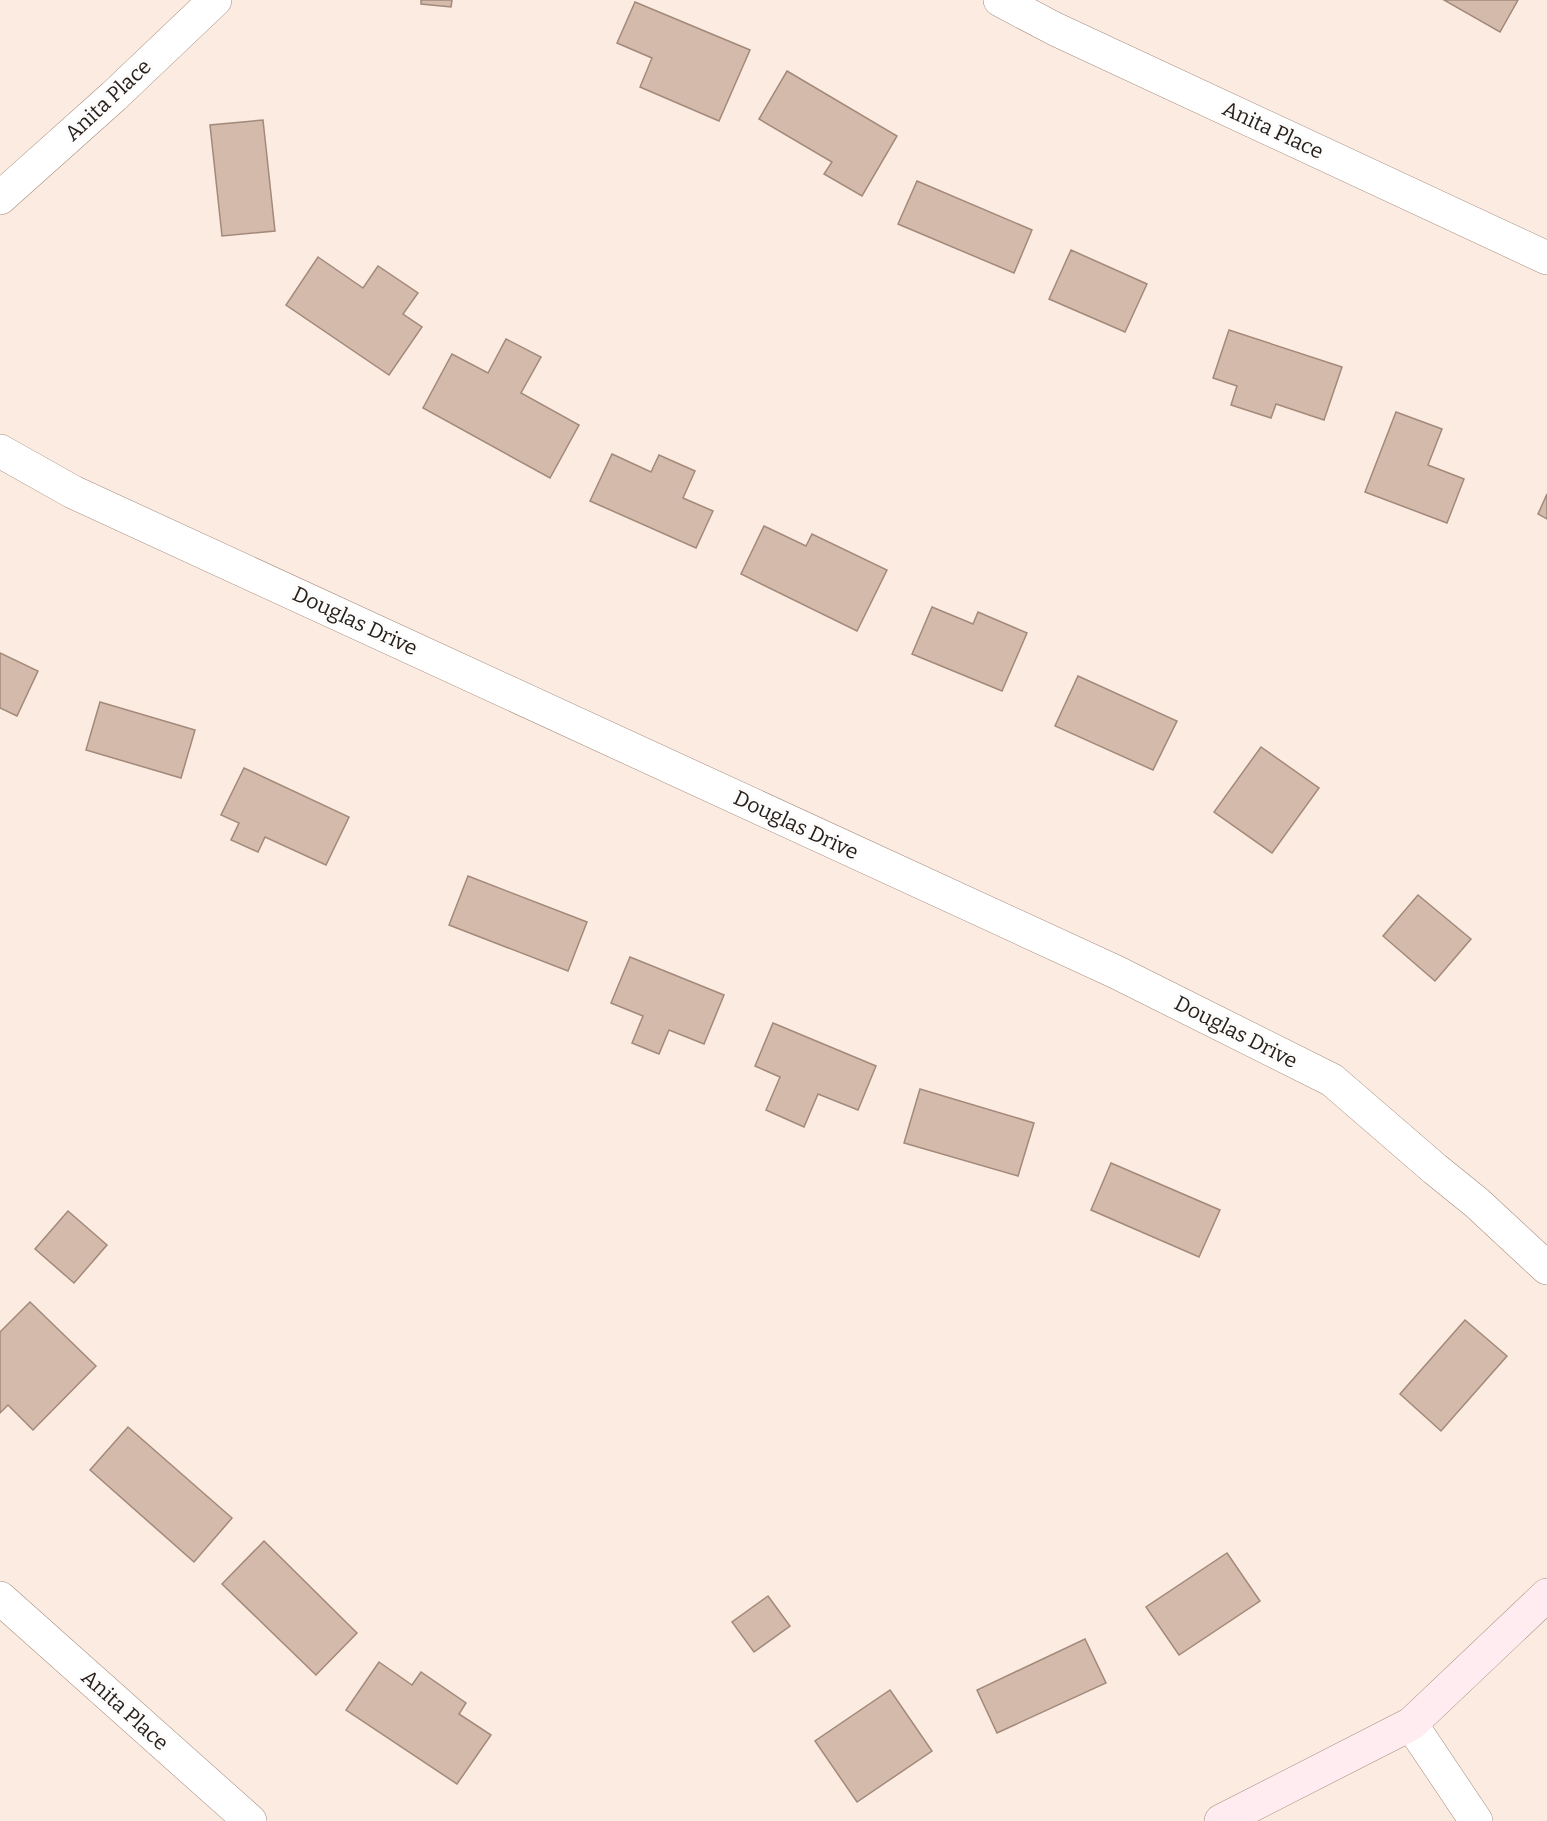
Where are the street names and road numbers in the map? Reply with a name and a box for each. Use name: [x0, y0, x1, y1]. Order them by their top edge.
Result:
street label: Anita Place: [59, 54, 157, 146]
street label: Anita Place: [1218, 95, 1328, 165]
street label: Douglas Drive: [288, 581, 422, 661]
street label: Douglas Drive: [729, 785, 863, 865]
street label: Douglas Drive: [1170, 990, 1302, 1074]
street label: Anita Place: [76, 1664, 174, 1756]

